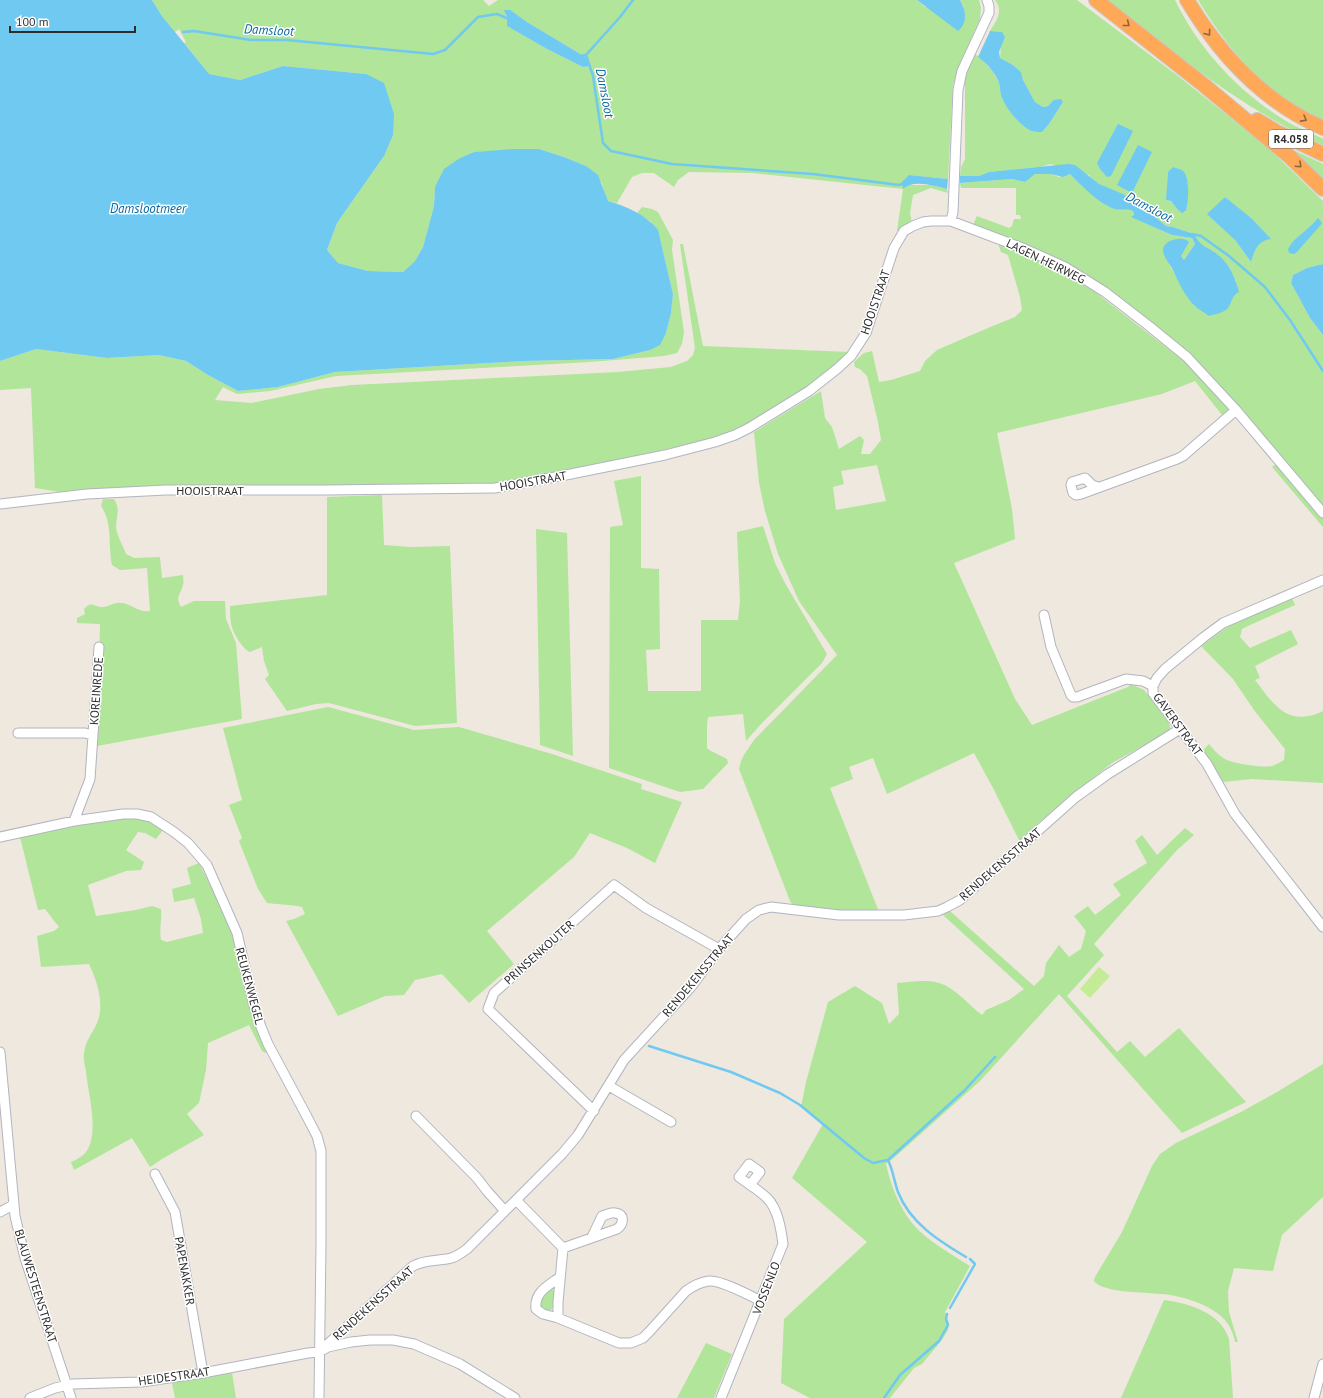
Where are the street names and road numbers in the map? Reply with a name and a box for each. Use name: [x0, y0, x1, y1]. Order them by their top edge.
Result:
road number: R4.058: [1269, 130, 1313, 148]
street label: LAGEN HEIRWEG: [1004, 235, 1088, 287]
street label: HOOISTRAAT: [857, 267, 893, 336]
street label: HOOISTRAAT: [498, 468, 568, 494]
street label: HOOISTRAAT: [176, 483, 244, 498]
street label: KOREINREDE: [86, 657, 106, 725]
street label: GAVERSTRAAT: [1150, 690, 1206, 759]
street label: RENDEKENSSTRAAT: [956, 824, 1044, 904]
street label: PRINSENKOUTER: [501, 917, 577, 987]
street label: RENDEKENSSTRAAT: [659, 930, 737, 1020]
street label: REUKENWEGEL: [232, 946, 268, 1026]
street label: BLAUWESTEENSTRAAT: [12, 1227, 61, 1345]
street label: PAPENAKKER: [172, 1236, 198, 1306]
street label: VOSSENLO: [749, 1259, 783, 1318]
street label: RENDEKENSSTRAAT: [329, 1262, 417, 1343]
street label: HEIDESTRAAT: [137, 1364, 211, 1388]

